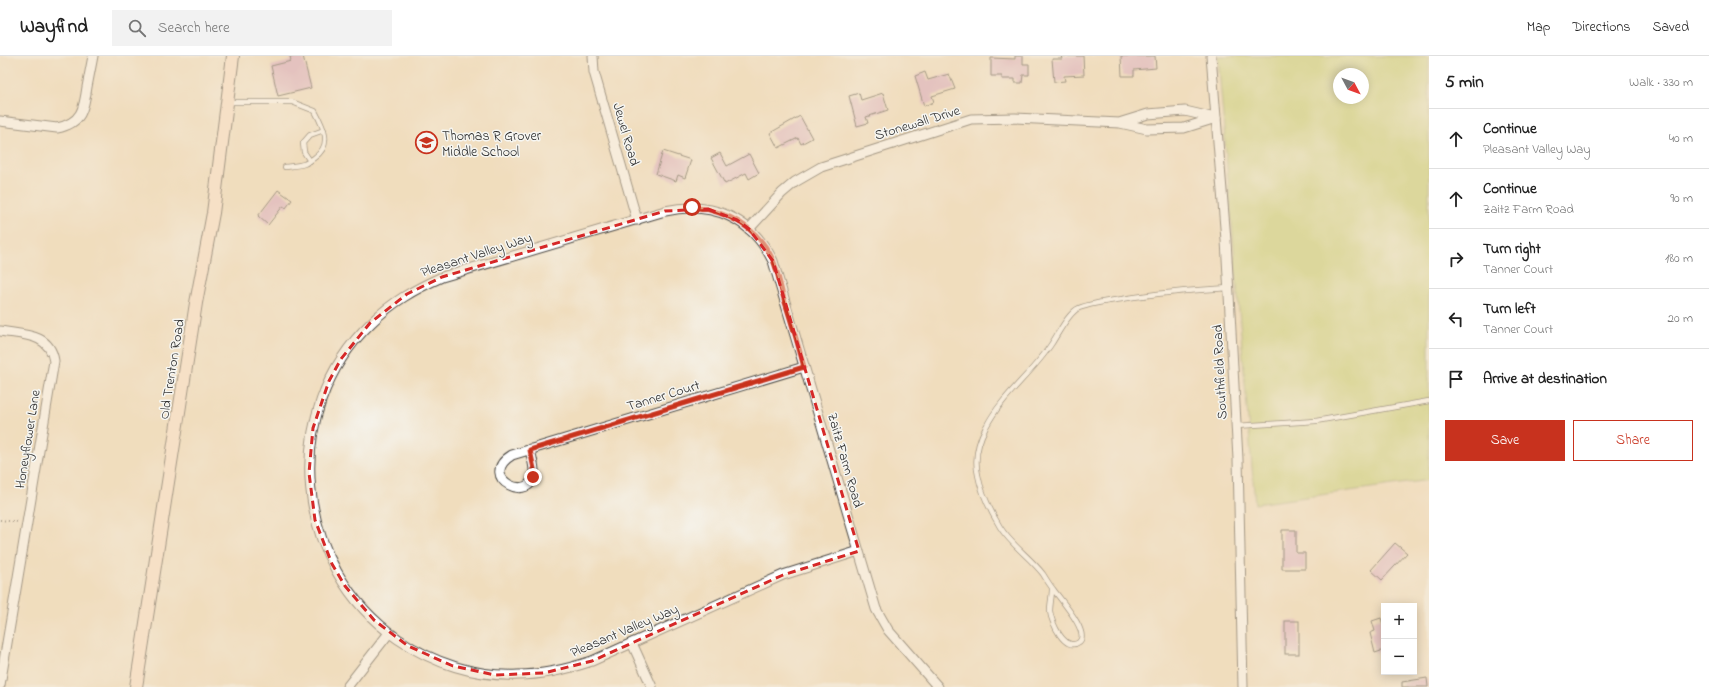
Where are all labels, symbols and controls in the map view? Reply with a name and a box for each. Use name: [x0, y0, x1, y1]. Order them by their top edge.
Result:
search box: [112, 10, 392, 46]
text: Wayfind: [20, 14, 88, 41]
icon: search: [126, 17, 148, 39]
text: Search here: [158, 17, 230, 39]
text: Map: [1527, 17, 1550, 38]
text: Directions: [1572, 17, 1630, 38]
text: Saved: [1652, 17, 1689, 38]
north arrow: [1333, 68, 1369, 104]
text: 5 min: [1445, 70, 1484, 95]
text: Walk · 330 m: [1629, 73, 1693, 92]
street label: Jewel Road: [607, 100, 645, 169]
street label: Stonewall Drive: [872, 100, 963, 146]
text: Continue: [1483, 118, 1537, 140]
place label: Thomas R Grover Middle School: [442, 126, 542, 163]
icon: ahead: [1445, 128, 1467, 150]
text: 40 m: [1669, 129, 1693, 148]
school or university icon: Thomas R Grover Middle School: [413, 130, 439, 156]
text: Pleasant Valley Way: [1483, 140, 1591, 159]
text: Continue: [1483, 178, 1537, 200]
icon: ahead: [1445, 188, 1467, 210]
text: 90 m: [1670, 189, 1693, 208]
route start: [683, 198, 701, 216]
text: Zaitz Farm Road: [1483, 200, 1574, 219]
street label: Pleasant Valley Way: [418, 227, 535, 284]
text: Turn right: [1483, 238, 1541, 260]
icon: right: [1445, 248, 1467, 270]
text: 180 m: [1665, 249, 1693, 268]
text: Tanner Court: [1483, 260, 1553, 279]
text: Turn left: [1483, 298, 1536, 320]
icon: left: [1445, 308, 1467, 330]
text: 20 m: [1668, 309, 1693, 328]
street label: Old Trenton Road: [154, 317, 191, 421]
text: Tanner Court: [1483, 320, 1553, 339]
street label: Southfield Road: [1208, 324, 1233, 420]
icon: arrive: [1445, 368, 1467, 390]
text: Arrive at destination: [1483, 368, 1607, 390]
street label: Tanner Court: [624, 375, 703, 418]
street label: Honeyflower Lane: [10, 388, 48, 490]
street label: Zaitz Farm Road: [821, 410, 868, 510]
button: Save: [1445, 420, 1565, 461]
button: Share: [1573, 420, 1693, 461]
route end: [524, 468, 542, 486]
street label: Pleasant Valley Way: [567, 599, 683, 665]
map controls: [1381, 603, 1417, 675]
button: +: [1381, 603, 1417, 639]
button: −: [1381, 639, 1417, 675]

